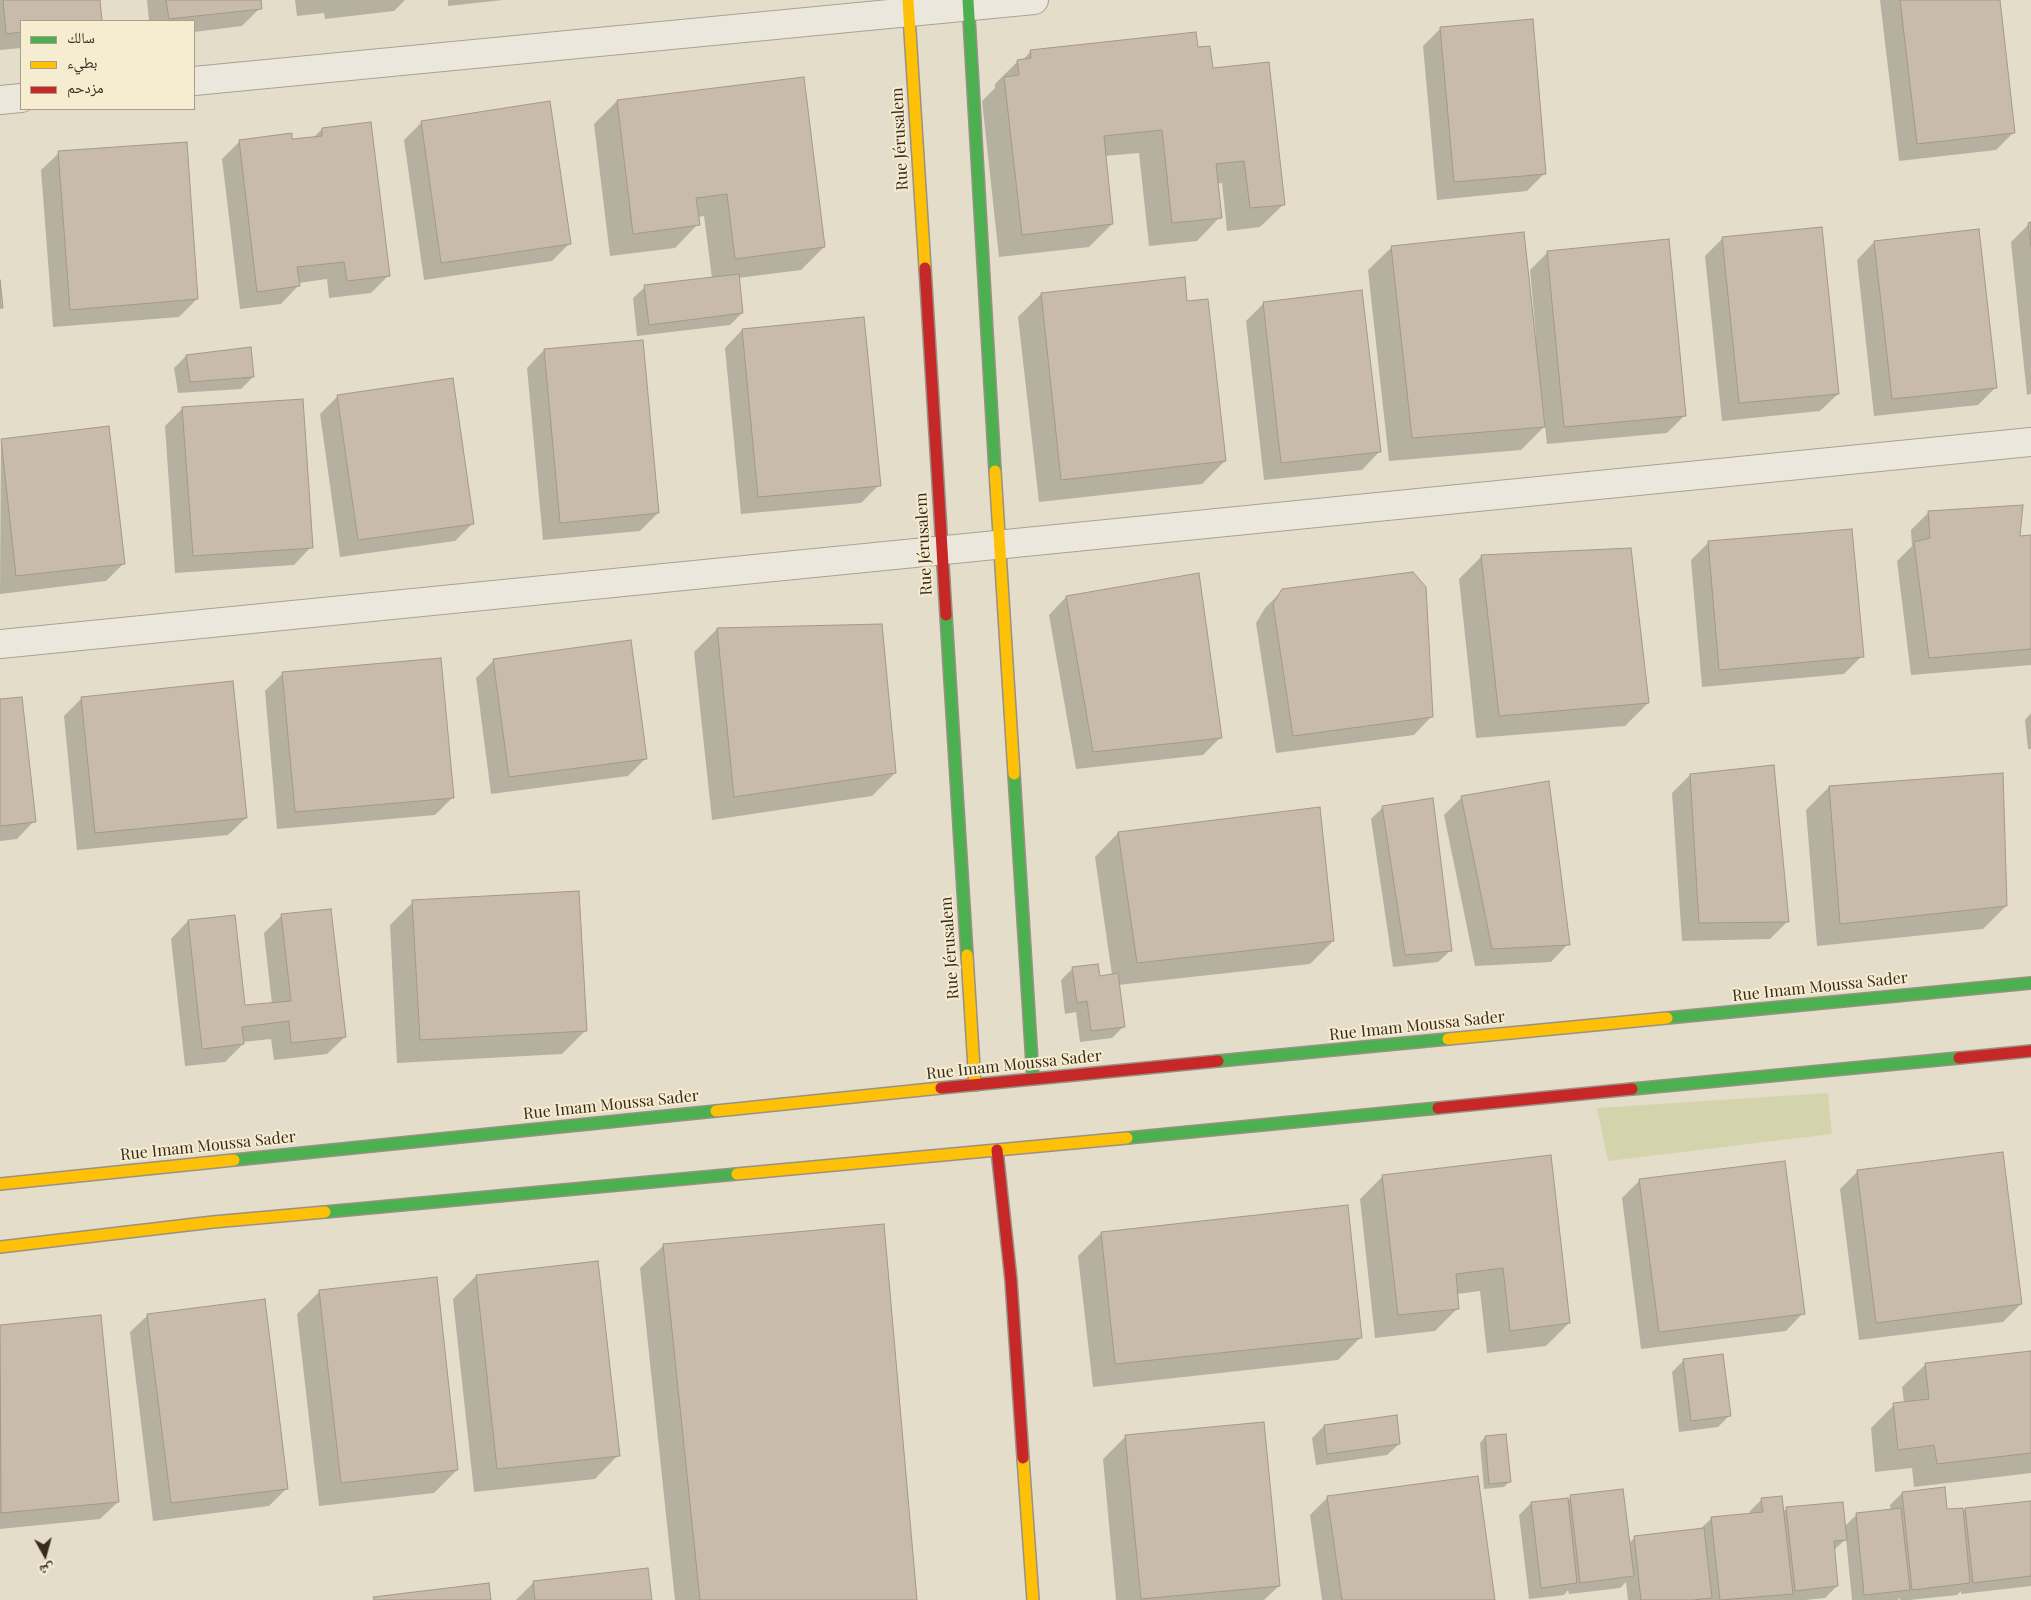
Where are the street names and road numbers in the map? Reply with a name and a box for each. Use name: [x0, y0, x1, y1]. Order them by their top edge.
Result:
street label: Rue Jérusalem: [888, 87, 912, 191]
street label: Rue Jérusalem: [912, 492, 936, 596]
street label: Rue Jérusalem: [937, 896, 963, 1000]
street label: Rue Imam Moussa Sader: [1731, 968, 1909, 1006]
street label: Rue Imam Moussa Sader: [1328, 1007, 1506, 1045]
street label: Rue Imam Moussa Sader: [925, 1046, 1103, 1084]
street label: Rue Imam Moussa Sader: [522, 1086, 700, 1124]
street label: Rue Imam Moussa Sader: [119, 1127, 297, 1165]

